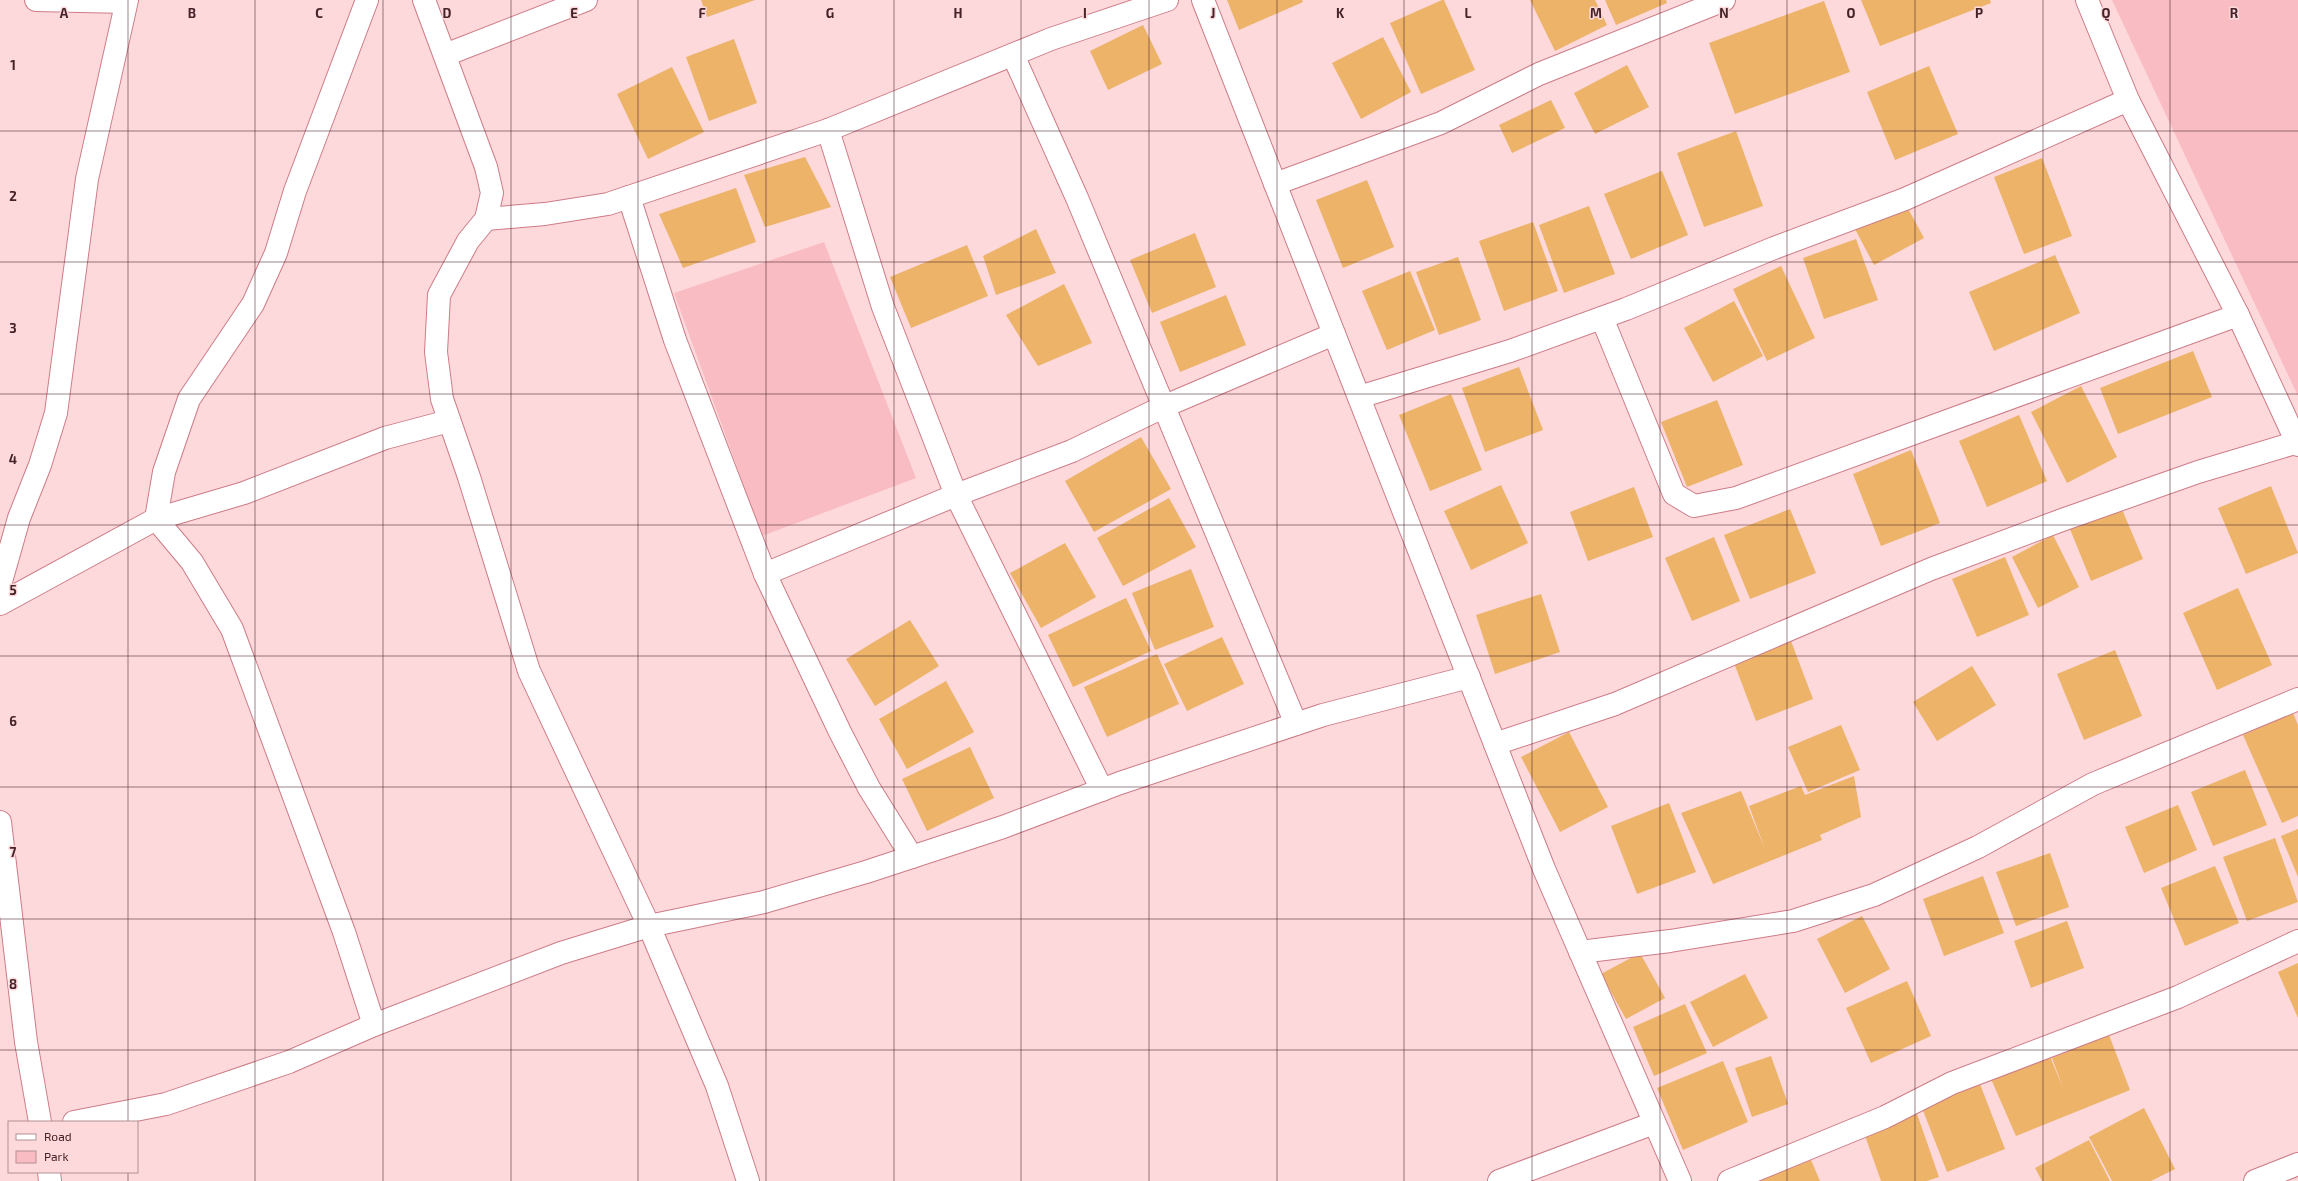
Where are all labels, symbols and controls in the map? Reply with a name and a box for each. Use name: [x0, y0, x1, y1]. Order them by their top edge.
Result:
text: A: [60, 5, 69, 21]
text: B: [188, 5, 196, 21]
text: C: [315, 5, 323, 21]
text: D: [443, 5, 452, 21]
text: E: [570, 5, 578, 21]
text: F: [698, 5, 706, 21]
text: G: [826, 5, 834, 21]
text: H: [954, 5, 963, 21]
text: I: [1083, 5, 1087, 21]
text: J: [1211, 5, 1215, 21]
text: K: [1336, 5, 1345, 21]
text: L: [1465, 5, 1472, 21]
text: M: [1590, 5, 1602, 21]
text: N: [1719, 5, 1729, 21]
text: O: [1847, 5, 1856, 21]
text: P: [1975, 5, 1983, 21]
text: Q: [2102, 5, 2111, 22]
text: R: [2230, 5, 2239, 21]
text: 1: [10, 57, 16, 73]
text: 2: [9, 188, 17, 204]
text: 3: [9, 320, 17, 336]
text: 4: [9, 451, 17, 467]
text: 5: [9, 582, 17, 598]
text: 6: [9, 713, 17, 729]
text: 7: [10, 844, 17, 860]
text: 8: [9, 976, 17, 992]
legend: [8, 1121, 138, 1173]
text: Road: [44, 1129, 72, 1143]
text: Park: [44, 1149, 69, 1163]

